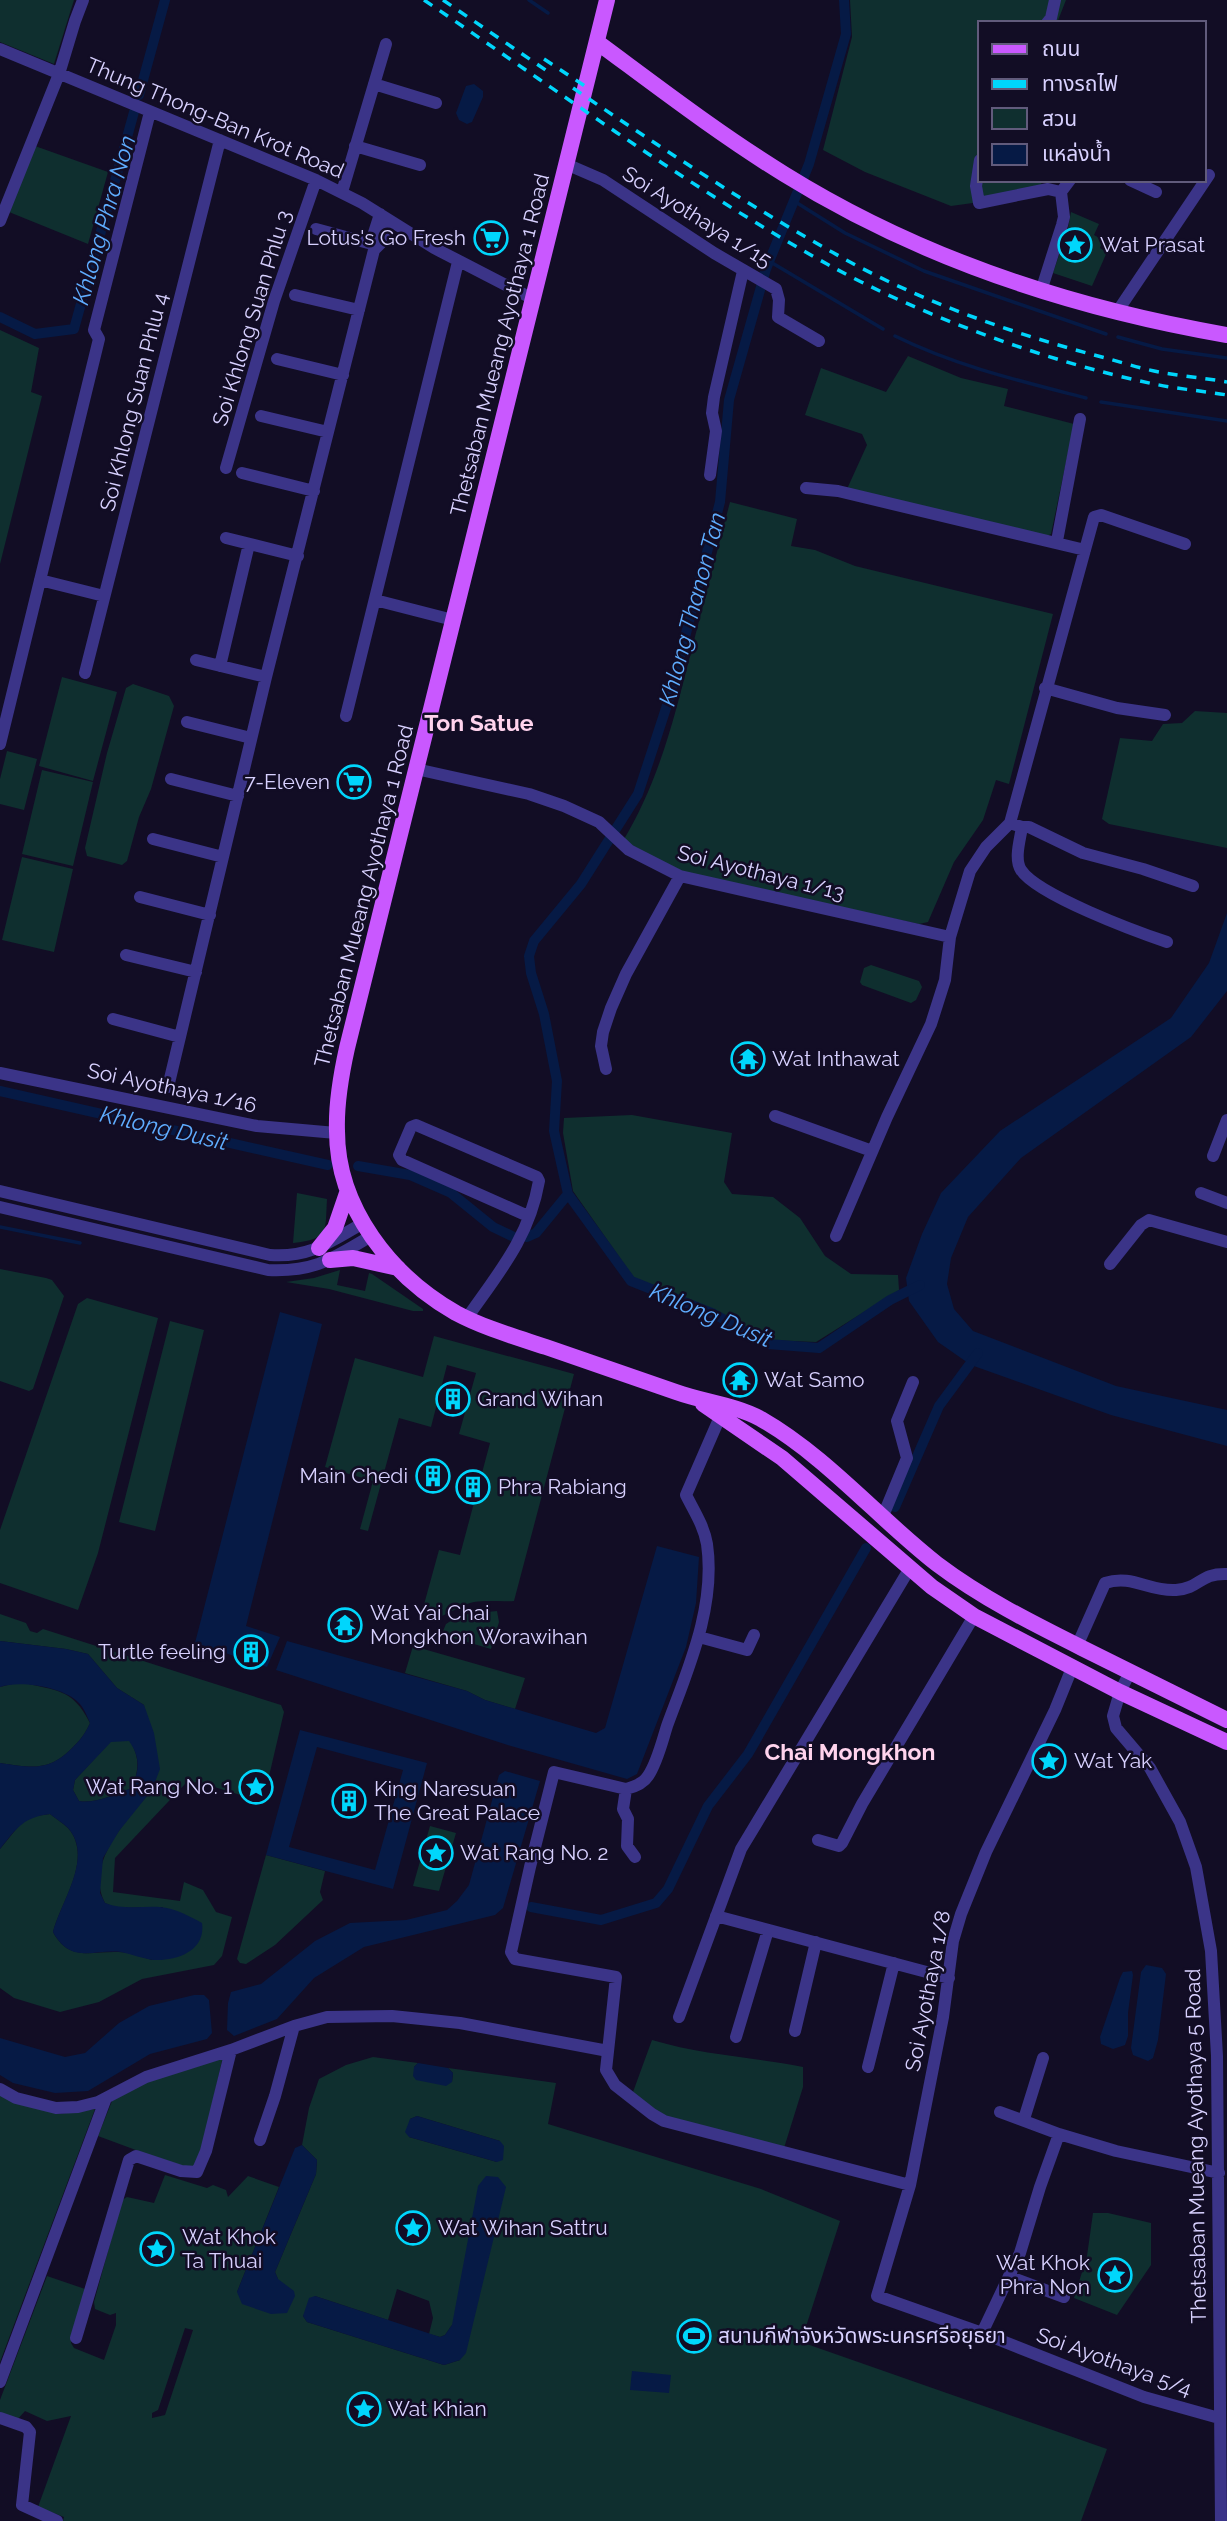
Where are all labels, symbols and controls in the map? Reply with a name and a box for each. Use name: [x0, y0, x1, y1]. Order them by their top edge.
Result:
legend: [978, 21, 1206, 182]
text: ถนน: [1042, 36, 1080, 61]
street label: Thung Thong-Ban Krot Road: [82, 52, 348, 183]
text: ทางรถไฟ: [1042, 71, 1118, 96]
text: สวน: [1042, 106, 1077, 131]
water label: Khlong Phra Non: [66, 132, 141, 308]
text: แหล่งน้ำ: [1042, 139, 1111, 166]
street label: Soi Ayothaya 1/15: [618, 161, 777, 273]
street label: Thetsaban Mueang Ayothaya 1 Road: [445, 171, 554, 519]
street label: Soi Khlong Suan Phlu 3: [207, 207, 296, 429]
supermarket icon: Lotus's Go Fresh: [472, 219, 510, 257]
place label: Lotus's Go Fresh: [306, 225, 466, 250]
place icon: Wat Prasat: [1056, 226, 1094, 264]
place label: Wat Prasat: [1100, 232, 1205, 257]
street label: Soi Khlong Suan Phlu 4: [94, 290, 173, 514]
water label: Khlong Thanon Tan: [653, 509, 730, 709]
district label: Ton Satue: [424, 709, 534, 736]
street label: Thetsaban Mueang Ayothaya 1 Road: [309, 722, 418, 1070]
supermarket icon: 7-Eleven: [335, 763, 373, 801]
place label: 7-Eleven: [245, 769, 330, 794]
street label: Soi Ayothaya 1/13: [675, 840, 847, 905]
temple icon: Wat Inthawat: [729, 1040, 767, 1078]
place label: Wat Inthawat: [772, 1046, 900, 1071]
street label: Soi Ayothaya 1/16: [85, 1057, 259, 1118]
water label: Khlong Dusit: [98, 1100, 231, 1155]
water label: Khlong Dusit: [646, 1277, 777, 1353]
temple icon: Wat Samo: [721, 1361, 759, 1399]
place label: Wat Samo: [764, 1367, 865, 1392]
building icon: Grand Wihan: [434, 1380, 472, 1418]
place label: Grand Wihan: [477, 1386, 603, 1411]
building icon: Main Chedi: [414, 1457, 452, 1495]
place label: Main Chedi: [299, 1463, 408, 1488]
building icon: Phra Rabiang: [454, 1468, 492, 1506]
place label: Phra Rabiang: [498, 1474, 627, 1499]
place label: Wat Yai Chai Mongkhon Worawihan: [370, 1600, 588, 1649]
temple icon: Wat Yai Chai Mongkhon Worawihan: [326, 1606, 364, 1644]
building icon: Turtle feeling: [232, 1633, 270, 1671]
place label: Turtle feeling: [98, 1639, 226, 1664]
district label: Chai Mongkhon: [765, 1738, 935, 1765]
place icon: Wat Yak: [1030, 1742, 1068, 1780]
place label: Wat Yak: [1074, 1748, 1152, 1773]
place icon: Wat Rang No. 1: [237, 1768, 275, 1806]
place label: Wat Rang No. 1: [85, 1774, 232, 1799]
place label: King Naresuan The Great Palace: [374, 1776, 540, 1825]
building icon: King Naresuan The Great Palace: [330, 1782, 368, 1820]
place icon: Wat Rang No. 2: [417, 1834, 455, 1872]
place label: Wat Rang No. 2: [460, 1840, 609, 1865]
street label: Soi Ayothaya 1/8: [900, 1908, 955, 2074]
street label: Thetsaban Mueang Ayothaya 5 Road: [1180, 1968, 1211, 2324]
place icon: Wat Wihan Sattru: [394, 2209, 432, 2247]
place label: Wat Wihan Sattru: [438, 2215, 608, 2240]
place label: Wat Khok Ta Thuai: [182, 2224, 276, 2273]
place icon: Wat Khok Ta Thuai: [138, 2230, 176, 2268]
place label: Wat Khok Phra Non: [996, 2250, 1090, 2299]
place icon: Wat Khok Phra Non: [1096, 2256, 1134, 2294]
sports icon: สนามกีฬาจังหวัดพระนครศรีอยุธยา: [675, 2317, 713, 2355]
street label: Soi Ayothaya 5/4: [1033, 2322, 1195, 2401]
place label: สนามกีฬาจังหวัดพระนครศรีอยุธยา: [718, 2323, 1006, 2349]
place icon: Wat Khian: [345, 2390, 383, 2428]
place label: Wat Khian: [388, 2396, 487, 2421]

